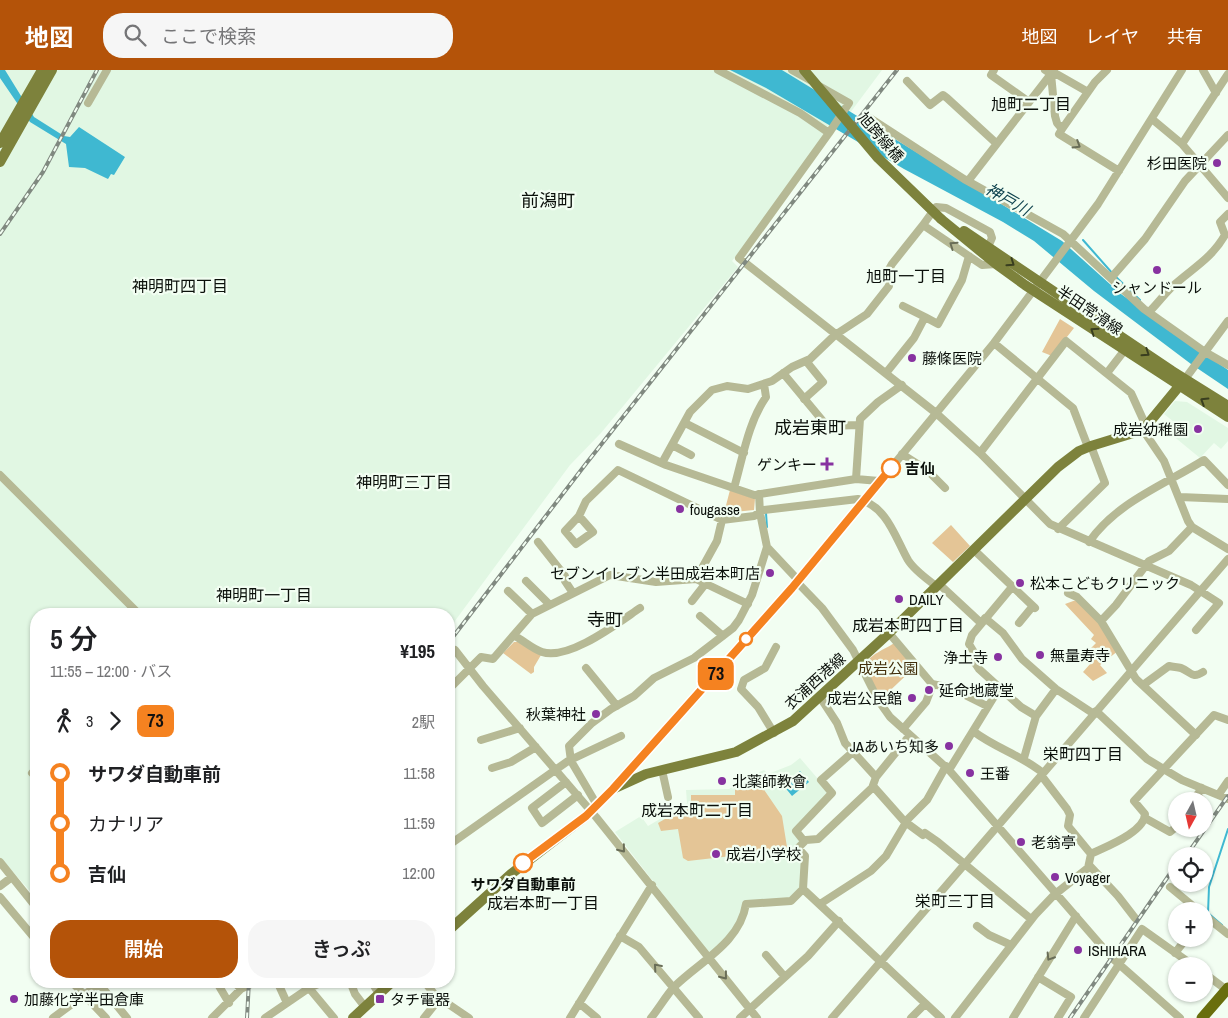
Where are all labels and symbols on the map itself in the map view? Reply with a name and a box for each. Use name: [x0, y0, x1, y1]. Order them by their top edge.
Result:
district label: 旭町二丁目: [991, 93, 1071, 115]
street label: 旭跨線橋: [853, 107, 909, 167]
one-way arrow: [1071, 138, 1080, 148]
place label: 杉田医院: [1147, 153, 1207, 174]
marker: 杉田医院: [1211, 157, 1223, 169]
water label: 神戸川: [982, 177, 1036, 222]
district label: 前潟町: [521, 188, 575, 213]
one-way arrow: [949, 242, 958, 252]
one-way arrow: [1005, 257, 1015, 266]
marker: シャンドール: [1151, 264, 1163, 276]
district label: 旭町一丁目: [866, 265, 946, 287]
district label: 神明町四丁目: [132, 275, 228, 297]
place label: シャンドール: [1112, 277, 1202, 298]
street label: 半田常滑線: [1053, 280, 1127, 340]
one-way arrow: [1090, 328, 1100, 337]
one-way arrow: [1141, 347, 1150, 356]
place label: 藤條医院: [922, 348, 982, 369]
marker: 藤條医院: [906, 352, 918, 364]
one-way arrow: [1200, 398, 1209, 408]
district label: 成岩東町: [774, 415, 846, 440]
place label: 成岩幼稚園: [1113, 419, 1188, 440]
marker: 成岩幼稚園: [1192, 423, 1204, 435]
place label: ゲンキー: [757, 454, 817, 475]
marker: ゲンキー: [821, 458, 833, 470]
marker: 吉仙: [881, 458, 901, 478]
place label: 吉仙: [905, 458, 935, 479]
district label: 神明町三丁目: [356, 471, 452, 493]
place label: fougasse: [690, 499, 740, 520]
marker: fougasse: [674, 503, 686, 515]
place label: セブンイレブン半田成岩本町店: [550, 563, 760, 584]
marker: セブンイレブン半田成岩本町店: [764, 567, 776, 579]
place label: 松本こどもクリニック: [1030, 573, 1180, 594]
marker: 松本こどもクリニック: [1014, 577, 1026, 589]
district label: 神明町一丁目: [216, 584, 312, 606]
place label: DAILY: [909, 589, 944, 610]
marker: DAILY: [893, 593, 905, 605]
district label: 寺町: [587, 607, 623, 632]
district label: 成岩本町四丁目: [852, 614, 964, 636]
unlabelled marker: [739, 632, 753, 646]
place label: 無量寿寺: [1050, 645, 1110, 666]
place label: 浄土寺: [943, 647, 988, 668]
street label: 衣浦西港線: [780, 648, 850, 714]
marker: 無量寿寺: [1034, 649, 1046, 661]
marker: 浄土寺: [992, 651, 1004, 663]
line badge: 73: [694, 658, 738, 690]
park label: 成岩公園: [858, 658, 918, 679]
place label: 延命地蔵堂: [939, 680, 1014, 701]
marker: 延命地蔵堂: [923, 684, 935, 696]
place label: 成岩公民館: [827, 688, 902, 709]
marker: 成岩公民館: [906, 692, 918, 704]
place label: 秋葉神社: [526, 704, 586, 725]
marker: 秋葉神社: [590, 708, 602, 720]
place label: JAあいち知多: [850, 736, 939, 757]
marker: JAあいち知多: [943, 740, 955, 752]
district label: 栄町四丁目: [1043, 743, 1123, 765]
place label: 王番: [980, 763, 1010, 784]
marker: 王番: [964, 767, 976, 779]
place label: 北薬師教會: [732, 771, 807, 792]
marker: 北薬師教會: [716, 775, 728, 787]
north arrow: [1168, 792, 1212, 838]
district label: 成岩本町二丁目: [641, 799, 753, 821]
place label: 老翁亭: [1031, 832, 1076, 853]
marker: 老翁亭: [1015, 836, 1027, 848]
one-way arrow: [617, 843, 626, 852]
place label: 成岩小学校: [726, 844, 801, 865]
marker: 成岩小学校: [710, 848, 722, 860]
marker: サワダ自動車前: [513, 853, 533, 873]
place label: Voyager: [1065, 867, 1110, 888]
marker: Voyager: [1049, 871, 1061, 883]
place label: サワダ自動車前: [470, 874, 576, 895]
district label: 栄町三丁目: [915, 890, 995, 912]
district label: 成岩本町一丁目: [487, 892, 599, 914]
place label: ISHIHARA: [1088, 940, 1147, 961]
marker: ISHIHARA: [1072, 944, 1084, 956]
one-way arrow: [1047, 952, 1056, 961]
one-way arrow: [653, 964, 662, 973]
one-way arrow: [718, 970, 726, 979]
place label: 加藤化学半田倉庫: [24, 989, 144, 1010]
place label: タチ電器: [390, 989, 450, 1010]
marker: 加藤化学半田倉庫: [8, 993, 20, 1005]
marker: タチ電器: [374, 993, 386, 1005]

